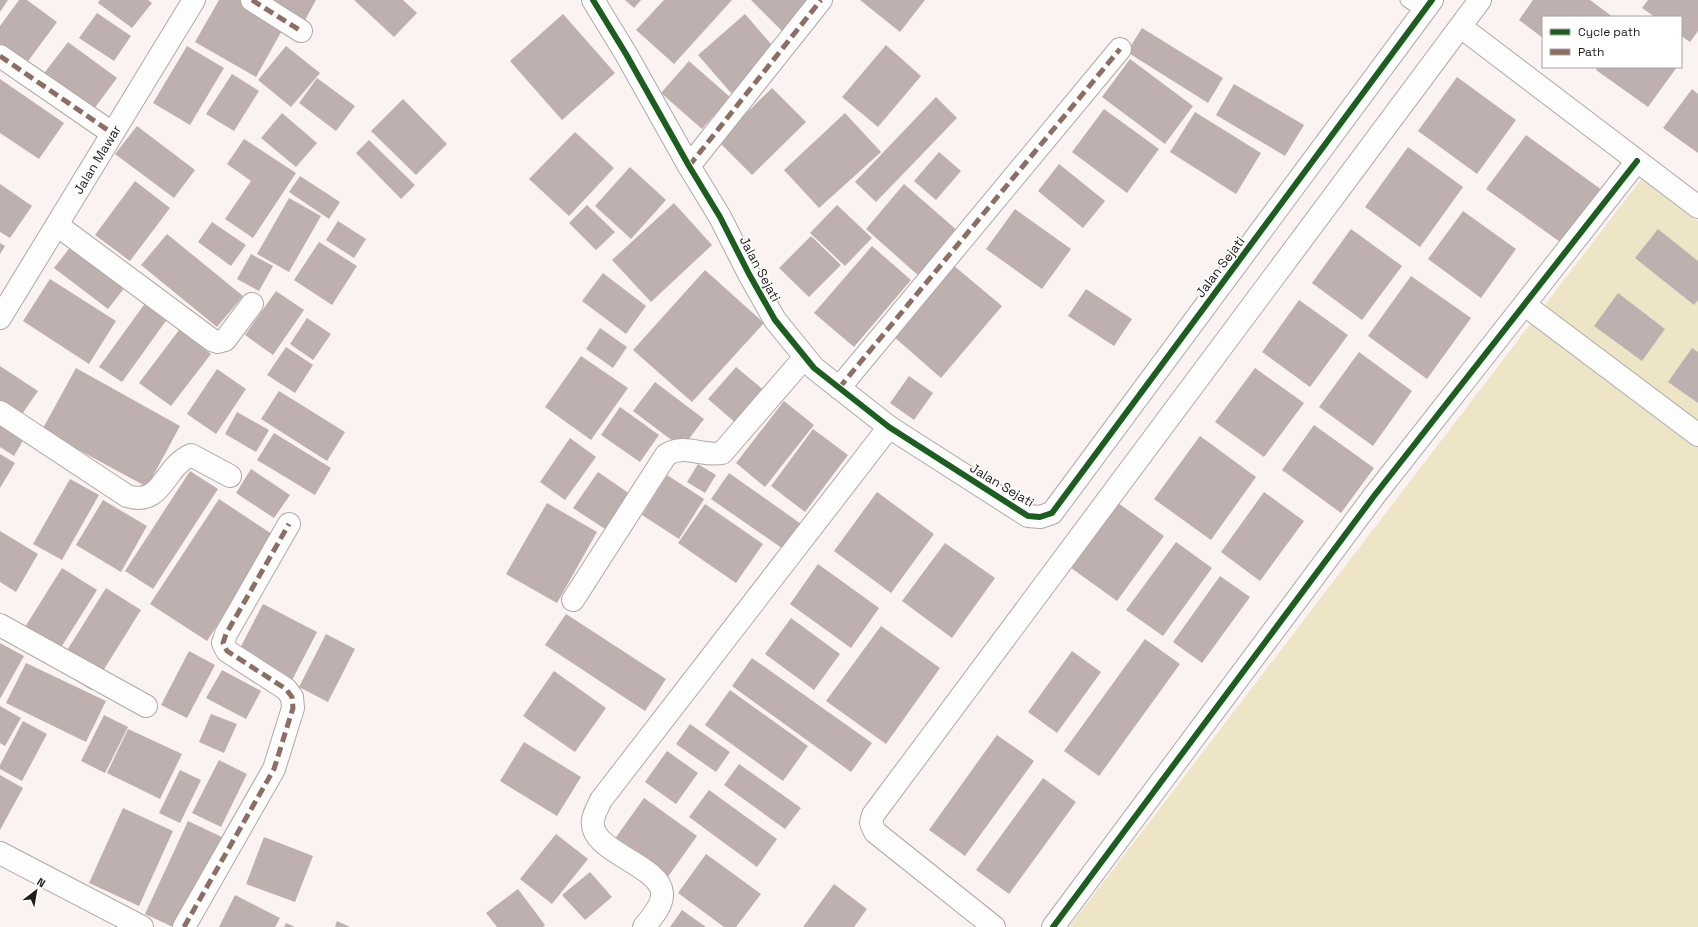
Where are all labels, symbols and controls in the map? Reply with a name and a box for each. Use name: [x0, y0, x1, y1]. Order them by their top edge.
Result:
legend: [1542, 16, 1682, 68]
text: Cycle path: [1578, 24, 1640, 40]
text: Path: [1578, 44, 1604, 60]
street label: Jalan Mawar: [69, 121, 125, 197]
street label: Jalan Sejati: [736, 233, 784, 305]
street label: Jalan Sejati: [1192, 233, 1248, 301]
street label: Jalan Sejati: [967, 459, 1037, 511]
north arrow: [16, 871, 56, 911]
text: N: [34, 875, 48, 890]

